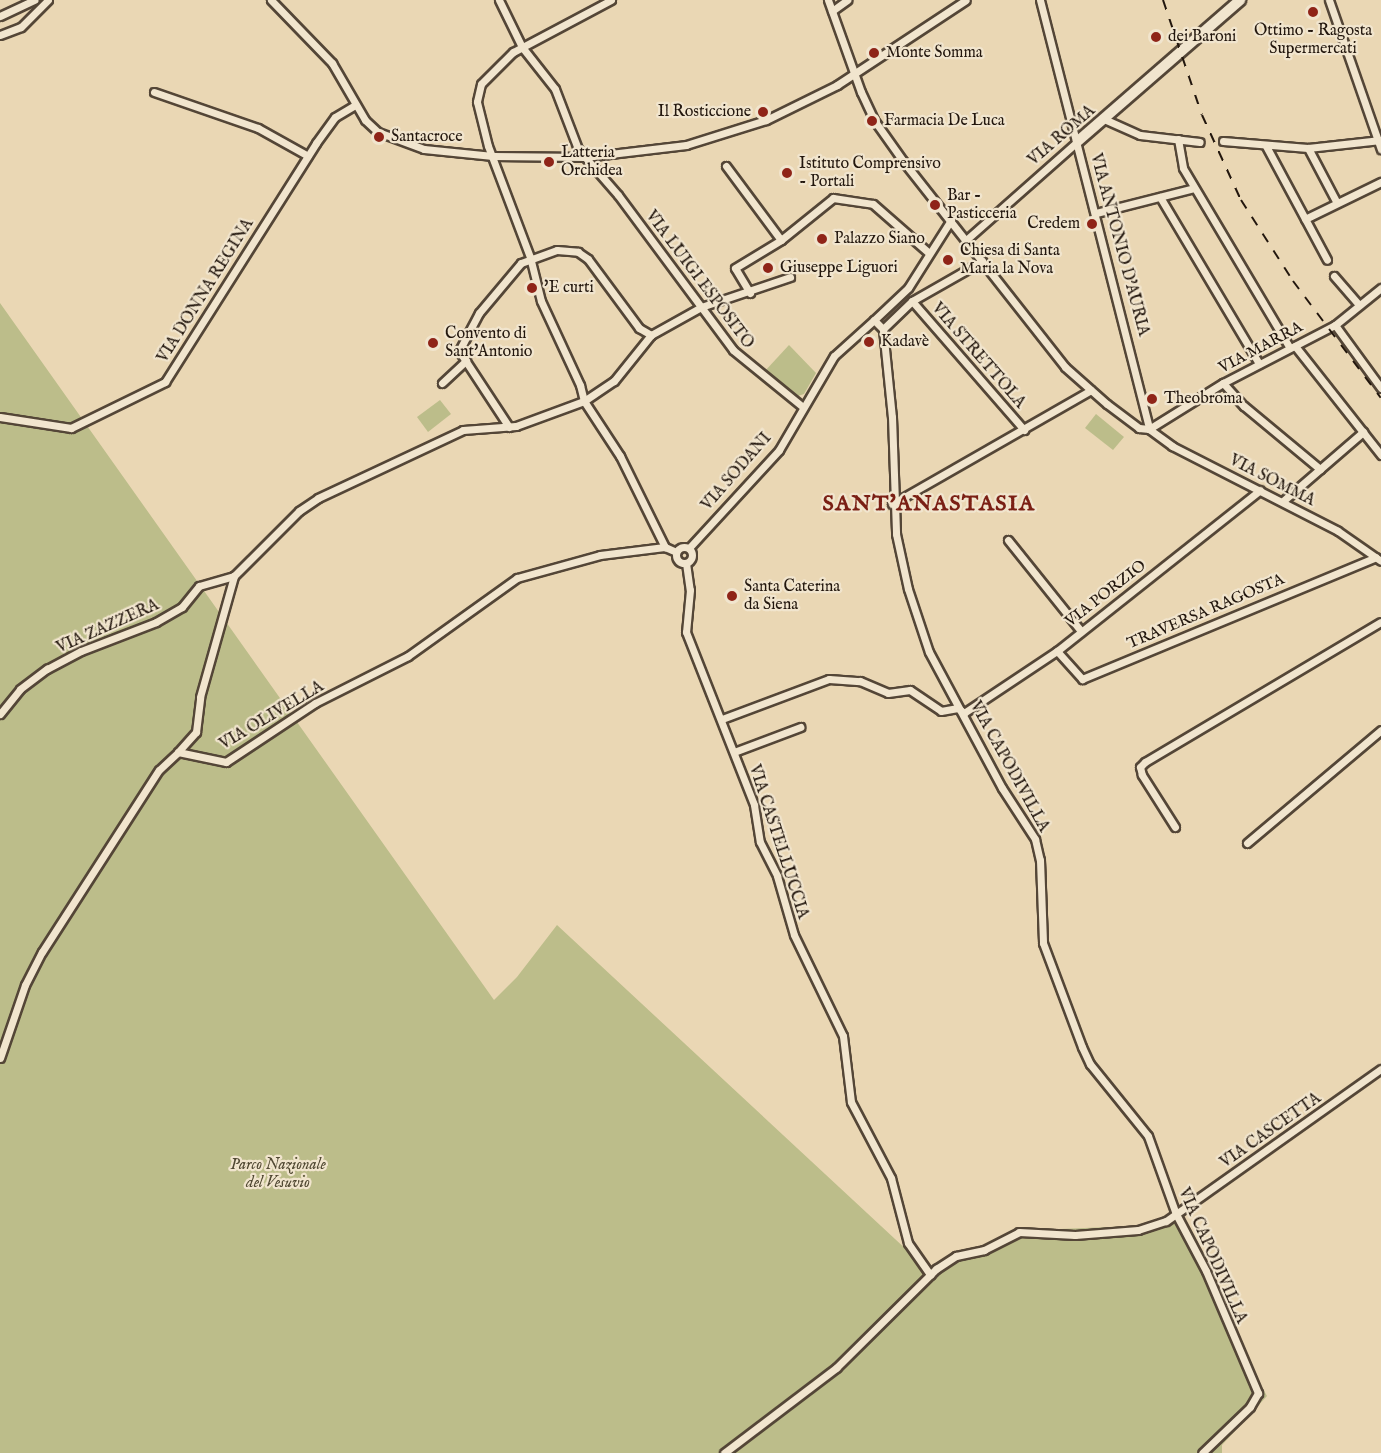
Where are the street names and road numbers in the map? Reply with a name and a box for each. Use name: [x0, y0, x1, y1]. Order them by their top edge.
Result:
street label: VIA ROMA: [1025, 102, 1099, 170]
street label: VIA ANTONIO D'AURIA: [1085, 152, 1153, 338]
street label: VIA LUIGI ESPOSITO: [641, 207, 757, 353]
street label: VIA DONNA REGINA: [154, 215, 258, 367]
street label: VIA STRETTOLA: [927, 299, 1029, 413]
street label: VIA MARRA: [1216, 318, 1306, 378]
street label: VIA SODANI: [698, 429, 776, 515]
street label: VIA SOMMA: [1226, 451, 1318, 511]
street label: VIA PORZIO: [1062, 556, 1150, 632]
street label: TRAVERSA RAGOSTA: [1125, 570, 1287, 654]
street label: VIA ZAZZERA: [54, 596, 162, 658]
street label: VIA OLIVELLA: [216, 677, 328, 755]
street label: VIA CAPODIVILLA: [965, 698, 1053, 836]
street label: VIA CASTELLUCCIA: [744, 762, 812, 922]
street label: VIA CASCETTA: [1217, 1089, 1325, 1173]
street label: VIA CAPODIVILLA: [1173, 1185, 1251, 1327]

